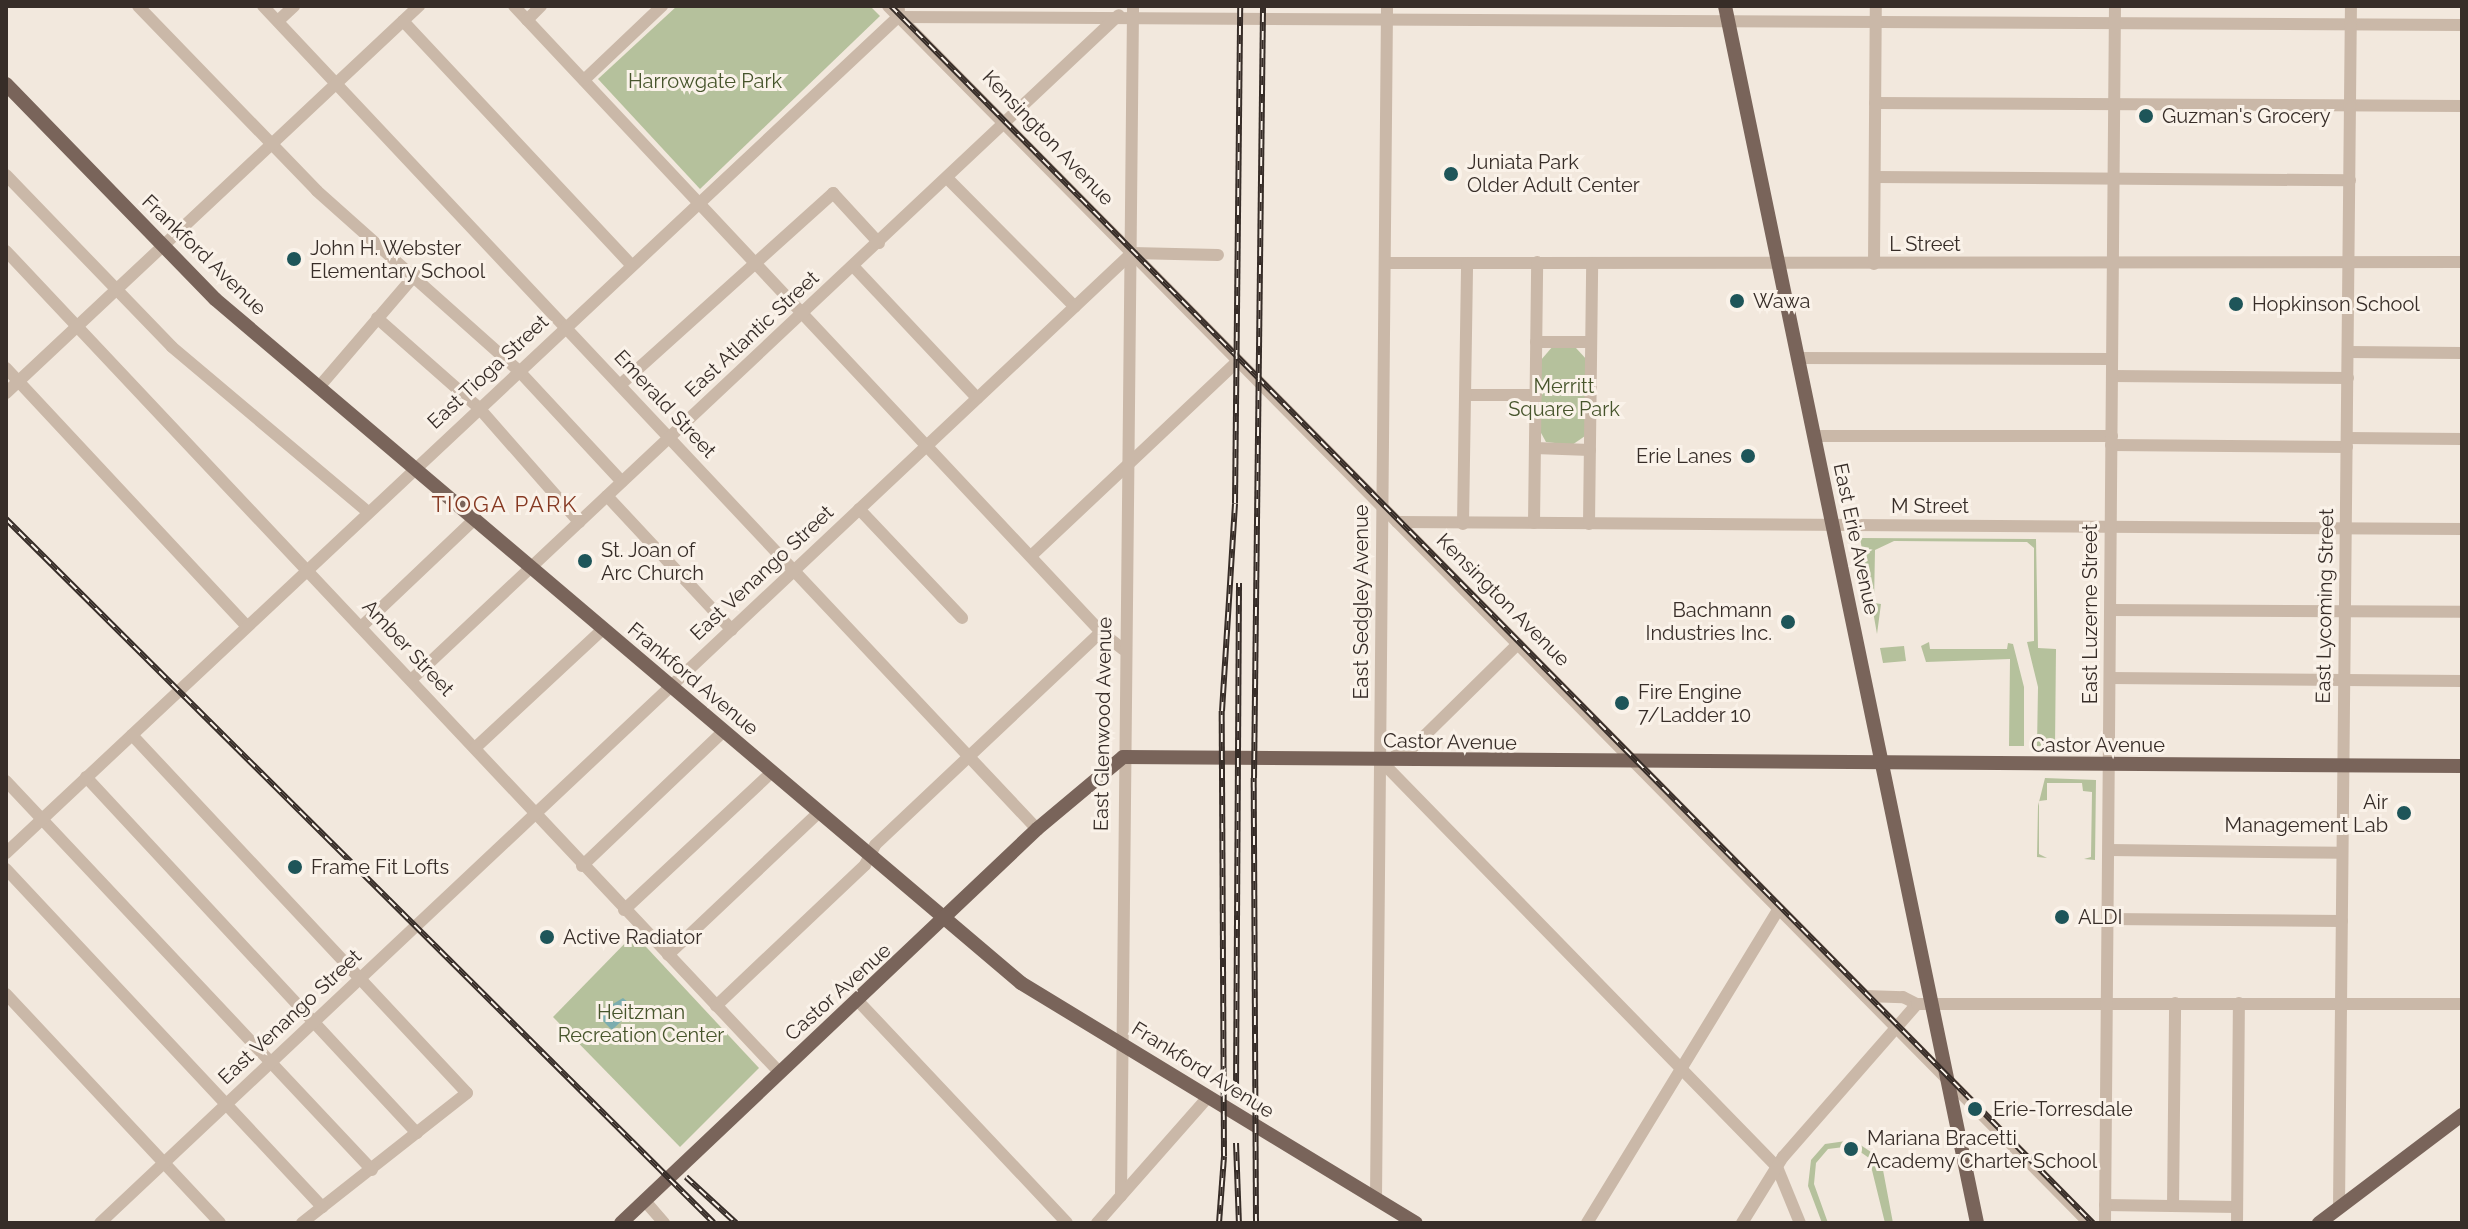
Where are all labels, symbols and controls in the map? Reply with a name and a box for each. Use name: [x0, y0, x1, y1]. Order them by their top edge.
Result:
street label: Kensington Avenue: [977, 65, 1119, 211]
park label: Harrowgate Park: [628, 69, 782, 93]
place label: Guzman's Grocery: [2162, 104, 2331, 128]
marker: Guzman's Grocery: [2137, 107, 2155, 125]
place label: Juniata Park Older Adult Center: [1467, 150, 1641, 197]
marker: Juniata Park Older Adult Center: [1442, 165, 1460, 183]
street label: Frankford Avenue: [137, 189, 271, 321]
street label: L Street: [1889, 232, 1961, 256]
place label: John H. Webster Elementary School: [310, 236, 486, 283]
marker: John H. Webster Elementary School: [285, 250, 303, 268]
street label: East Atlantic Street: [680, 266, 824, 402]
place label: Wawa: [1753, 289, 1810, 313]
marker: Wawa: [1728, 292, 1746, 310]
place label: Hopkinson School: [2252, 292, 2420, 316]
marker: Hopkinson School: [2227, 295, 2245, 313]
street label: East Tioga Street: [422, 310, 554, 434]
street label: Emerald Street: [609, 345, 721, 463]
park label: Merritt Square Park: [1508, 375, 1620, 422]
place label: Erie Lanes: [1636, 444, 1732, 468]
marker: Erie Lanes: [1739, 447, 1757, 465]
street label: East Erie Avenue: [1828, 461, 1884, 617]
district label: TIOGA PARK: [431, 492, 579, 518]
street label: M Street: [1891, 494, 1969, 518]
street label: East Venango Street: [685, 500, 839, 646]
street label: East Sedgley Avenue: [1349, 504, 1373, 700]
street label: East Lycoming Street: [2311, 508, 2339, 704]
street label: East Luzerne Street: [2078, 524, 2102, 704]
street label: Kensington Avenue: [1431, 528, 1575, 672]
place label: St. Joan of Arc Church: [601, 538, 704, 585]
marker: St. Joan of Arc Church: [576, 552, 594, 570]
street label: Amber Street: [357, 595, 459, 701]
place label: Bachmann Industries Inc.: [1645, 598, 1772, 645]
marker: Bachmann Industries Inc.: [1779, 613, 1797, 631]
street label: East Glenwood Avenue: [1089, 616, 1117, 832]
street label: Frankford Avenue: [623, 617, 763, 741]
place label: Fire Engine 7/Ladder 10: [1638, 680, 1752, 727]
marker: Fire Engine 7/Ladder 10: [1613, 694, 1631, 712]
street label: Castor Avenue: [1382, 729, 1518, 755]
street label: Castor Avenue: [2030, 733, 2166, 757]
place label: Air Management Lab: [2225, 790, 2388, 837]
marker: Air Management Lab: [2395, 804, 2413, 822]
place label: Frame Fit Lofts: [311, 855, 449, 879]
marker: Frame Fit Lofts: [286, 858, 304, 876]
place label: ALDI: [2078, 905, 2122, 929]
marker: ALDI: [2053, 908, 2071, 926]
place label: Active Radiator: [563, 925, 702, 949]
marker: Active Radiator: [538, 928, 556, 946]
street label: Castor Avenue: [780, 938, 896, 1046]
street label: East Venango Street: [213, 944, 367, 1090]
park label: Heitzman Recreation Center: [558, 1001, 724, 1048]
street label: Frankford Avenue: [1127, 1016, 1279, 1124]
place label: Erie-Torresdale: [1993, 1097, 2133, 1121]
marker: Erie-Torresdale: [1964, 1098, 1986, 1120]
place label: Mariana Bracetti Academy Charter School: [1867, 1126, 2098, 1173]
marker: Mariana Bracetti Academy Charter School: [1842, 1140, 1860, 1158]

